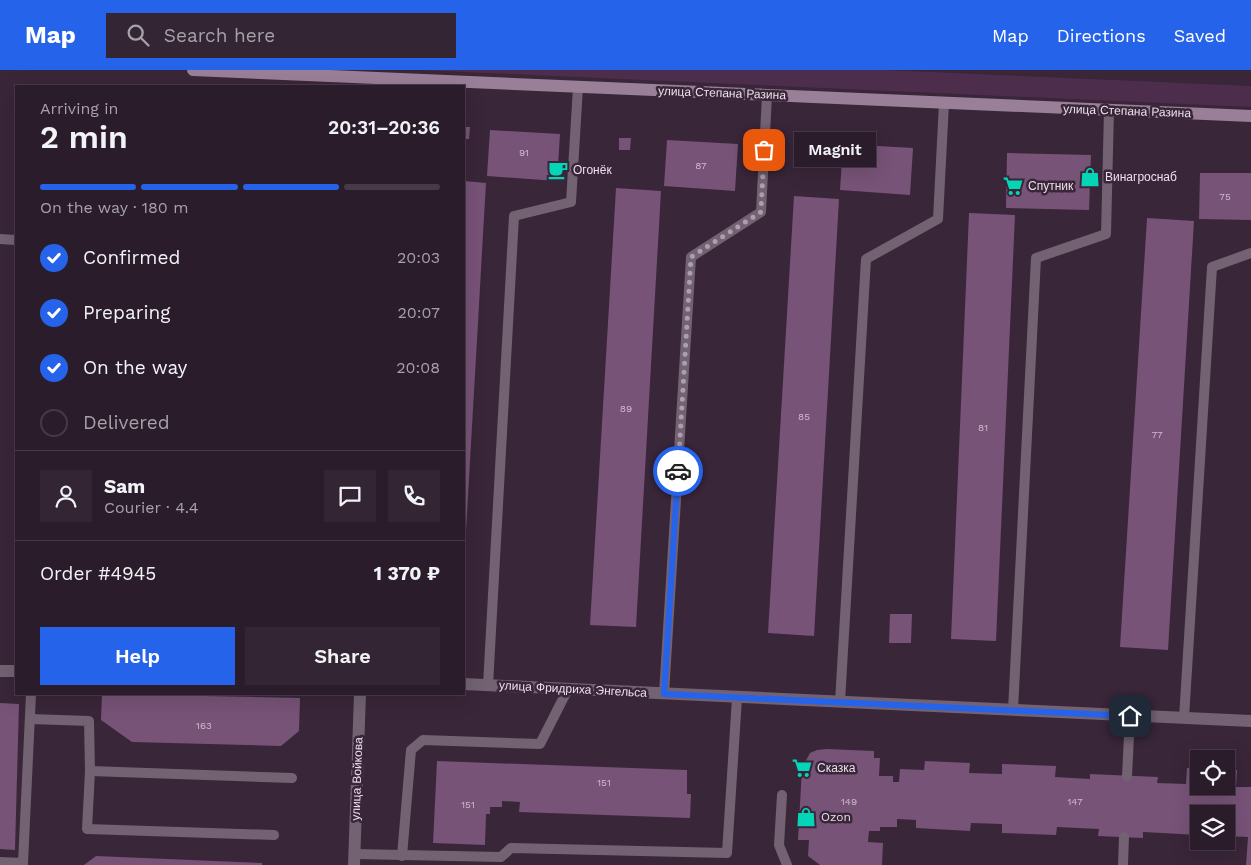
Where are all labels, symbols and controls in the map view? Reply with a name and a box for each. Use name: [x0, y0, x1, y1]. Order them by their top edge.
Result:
search box: [106, 13, 456, 58]
text: Map: [25, 21, 76, 49]
icon: search: [124, 21, 152, 49]
text: Search here: [164, 24, 275, 47]
text: Map: [992, 25, 1029, 46]
text: Directions: [1057, 25, 1146, 46]
text: Saved: [1174, 25, 1226, 46]
street label: улица Степана Разина: [658, 84, 787, 102]
text: Arriving in: [40, 99, 118, 118]
street label: улица Степана Разина: [1063, 102, 1192, 120]
text: 20:31–20:36: [328, 116, 440, 139]
text: 2 min: [40, 118, 128, 156]
pin: [743, 129, 785, 171]
callout: Magnit: [794, 132, 876, 168]
icon: bag: [750, 136, 778, 164]
text: Magnit: [808, 140, 862, 159]
house number: 91: [519, 147, 529, 158]
cafe icon: Огонёк: [547, 159, 569, 181]
house number: 87: [695, 160, 707, 171]
place label: Огонёк: [573, 163, 612, 177]
shop icon: Винагроснаб: [1079, 166, 1101, 188]
place label: Винагроснаб: [1105, 170, 1177, 184]
supermarket icon: Спутник: [1002, 175, 1024, 197]
place label: Спутник: [1028, 179, 1074, 193]
house number: 75: [1219, 191, 1231, 202]
text: On the way · 180 m: [40, 198, 188, 217]
icon: check: [40, 244, 68, 272]
text: Confirmed: [83, 246, 180, 269]
text: 20:03: [397, 248, 440, 267]
icon: check: [40, 299, 68, 327]
text: Preparing: [83, 301, 170, 324]
text: 20:07: [397, 303, 440, 322]
icon: check: [40, 354, 68, 382]
text: On the way: [83, 356, 187, 379]
text: 20:08: [396, 358, 440, 377]
house number: 89: [620, 403, 632, 414]
text: Delivered: [83, 411, 170, 434]
house number: 85: [798, 411, 810, 422]
house number: 81: [978, 422, 988, 433]
house number: 77: [1151, 429, 1163, 440]
courier: [653, 446, 703, 496]
icon: car: [664, 457, 692, 485]
button: person: [40, 470, 92, 522]
button: chat: [324, 470, 376, 522]
button: phone: [388, 470, 440, 522]
text: Sam: [104, 475, 145, 498]
text: Courier · 4.4: [104, 498, 199, 517]
text: Order #4945: [40, 562, 156, 585]
text: 1 370 ₽: [374, 562, 440, 585]
button: Help: [40, 627, 235, 685]
button: Share: [245, 627, 440, 685]
street label: улица Фридриха Энгельса: [499, 678, 648, 700]
pin: [1109, 695, 1151, 737]
icon: home: [1116, 702, 1144, 730]
house number: 163: [196, 720, 212, 731]
street label: улица Войкова: [349, 737, 365, 821]
map controls: [1190, 750, 1235, 850]
button: locate: [1190, 750, 1235, 795]
supermarket icon: Сказка: [791, 757, 813, 779]
place label: Сказка: [817, 761, 856, 775]
house number: 151: [597, 777, 611, 788]
house number: 149: [841, 796, 857, 807]
house number: 147: [1067, 796, 1083, 807]
house number: 151: [461, 799, 475, 810]
button: layers: [1190, 805, 1235, 850]
shop icon: Ozon: [795, 806, 817, 828]
place label: Ozon: [821, 810, 851, 824]

